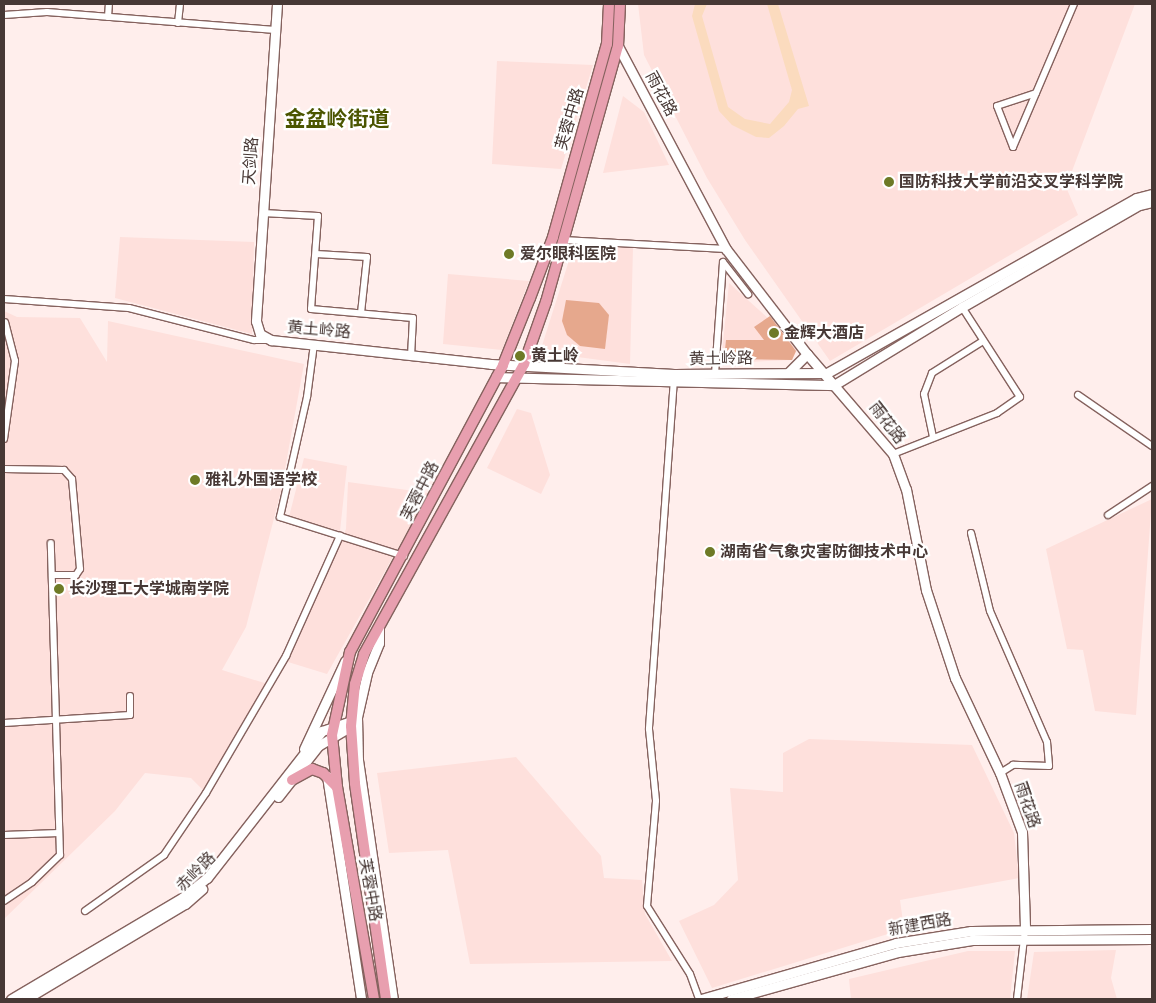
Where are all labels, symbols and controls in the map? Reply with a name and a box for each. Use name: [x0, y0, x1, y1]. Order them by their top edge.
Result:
street label: 雨花路: [641, 68, 681, 120]
street label: 芙蓉中路: [552, 86, 588, 152]
district label: 金盆岭街道: [285, 107, 389, 133]
street label: 天剑路: [240, 136, 262, 186]
place label: 国防科技大学前沿交叉学科学院: [899, 172, 1123, 192]
marker: 国防科技大学前沿交叉学科学院: [883, 176, 895, 188]
place label: 爱尔眼科医院: [520, 244, 616, 264]
marker: 爱尔眼科医院: [502, 247, 516, 261]
street label: 黄土岭路: [286, 318, 352, 342]
place label: 金辉大酒店: [784, 323, 864, 343]
marker: 金辉大酒店: [768, 327, 780, 339]
place label: 黄土岭: [531, 346, 579, 366]
marker: 黄土岭: [513, 349, 527, 363]
street label: 黄土岭路: [689, 349, 753, 369]
street label: 雨花路: [865, 398, 909, 448]
street label: 芙蓉中路: [397, 458, 443, 524]
place label: 雅礼外国语学校: [205, 470, 317, 490]
marker: 雅礼外国语学校: [189, 474, 201, 486]
place label: 湖南省气象灾害防御技术中心: [720, 542, 928, 562]
marker: 湖南省气象灾害防御技术中心: [704, 546, 716, 558]
place label: 长沙理工大学城南学院: [69, 579, 229, 599]
marker: 长沙理工大学城南学院: [53, 583, 65, 595]
street label: 雨花路: [1010, 779, 1044, 831]
street label: 赤岭路: [172, 848, 220, 896]
street label: 芙蓉中路: [355, 857, 385, 923]
street label: 新建西路: [887, 910, 953, 940]

